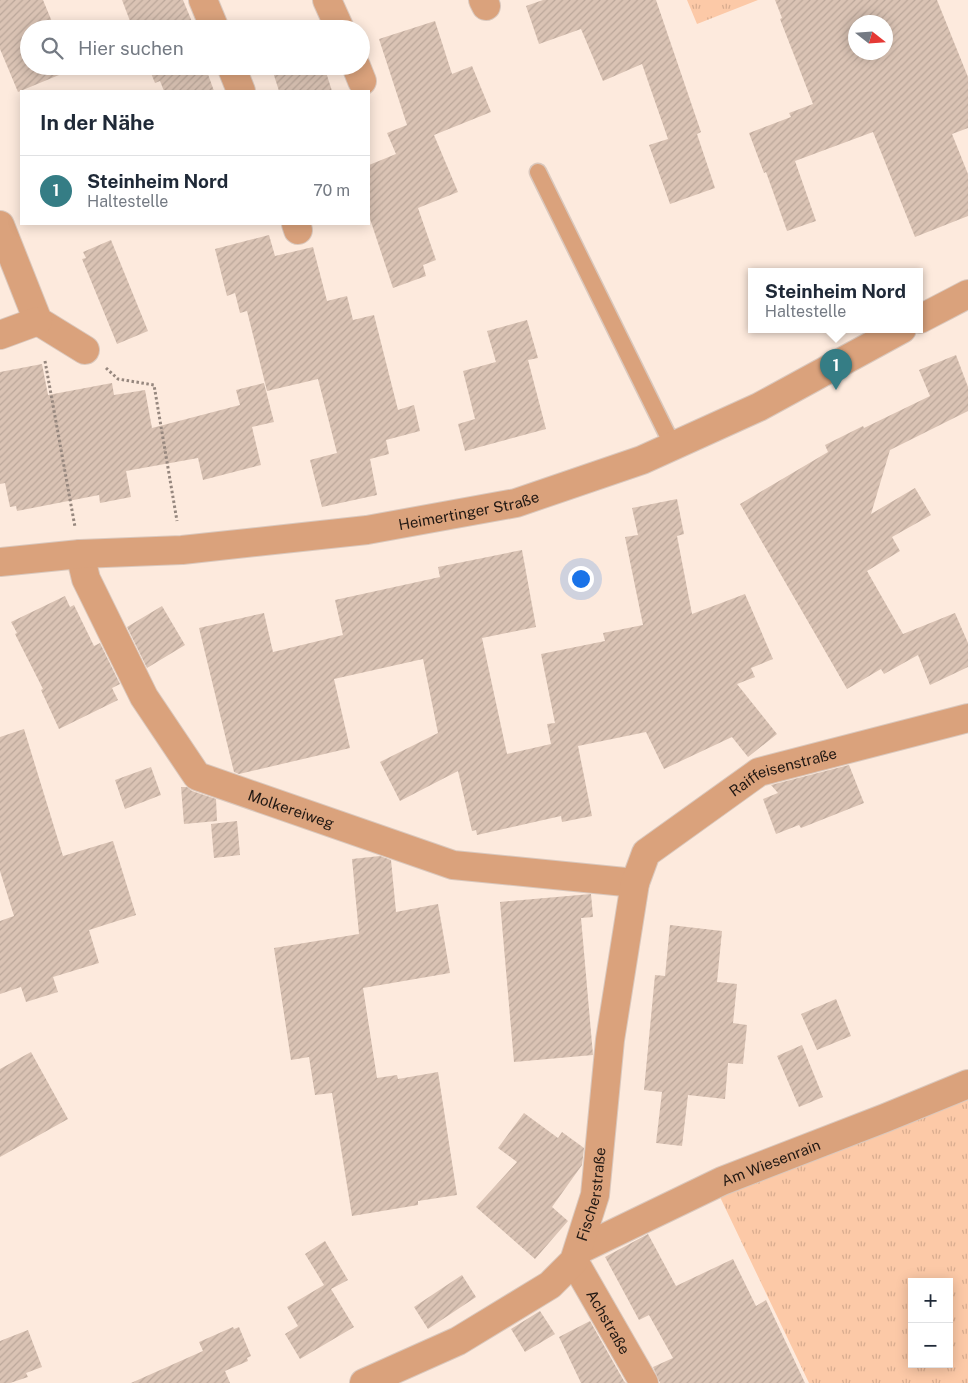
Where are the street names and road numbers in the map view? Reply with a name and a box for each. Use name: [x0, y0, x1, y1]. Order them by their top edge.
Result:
street label: Heimertinger Straße: [397, 487, 541, 533]
street label: Raiffeisenstraße: [726, 744, 838, 799]
street label: Molkereiweg: [246, 786, 336, 832]
street label: Am Wiesenrain: [719, 1135, 823, 1189]
street label: Fischerstraße: [572, 1146, 608, 1243]
street label: Achstraße: [584, 1286, 634, 1357]

